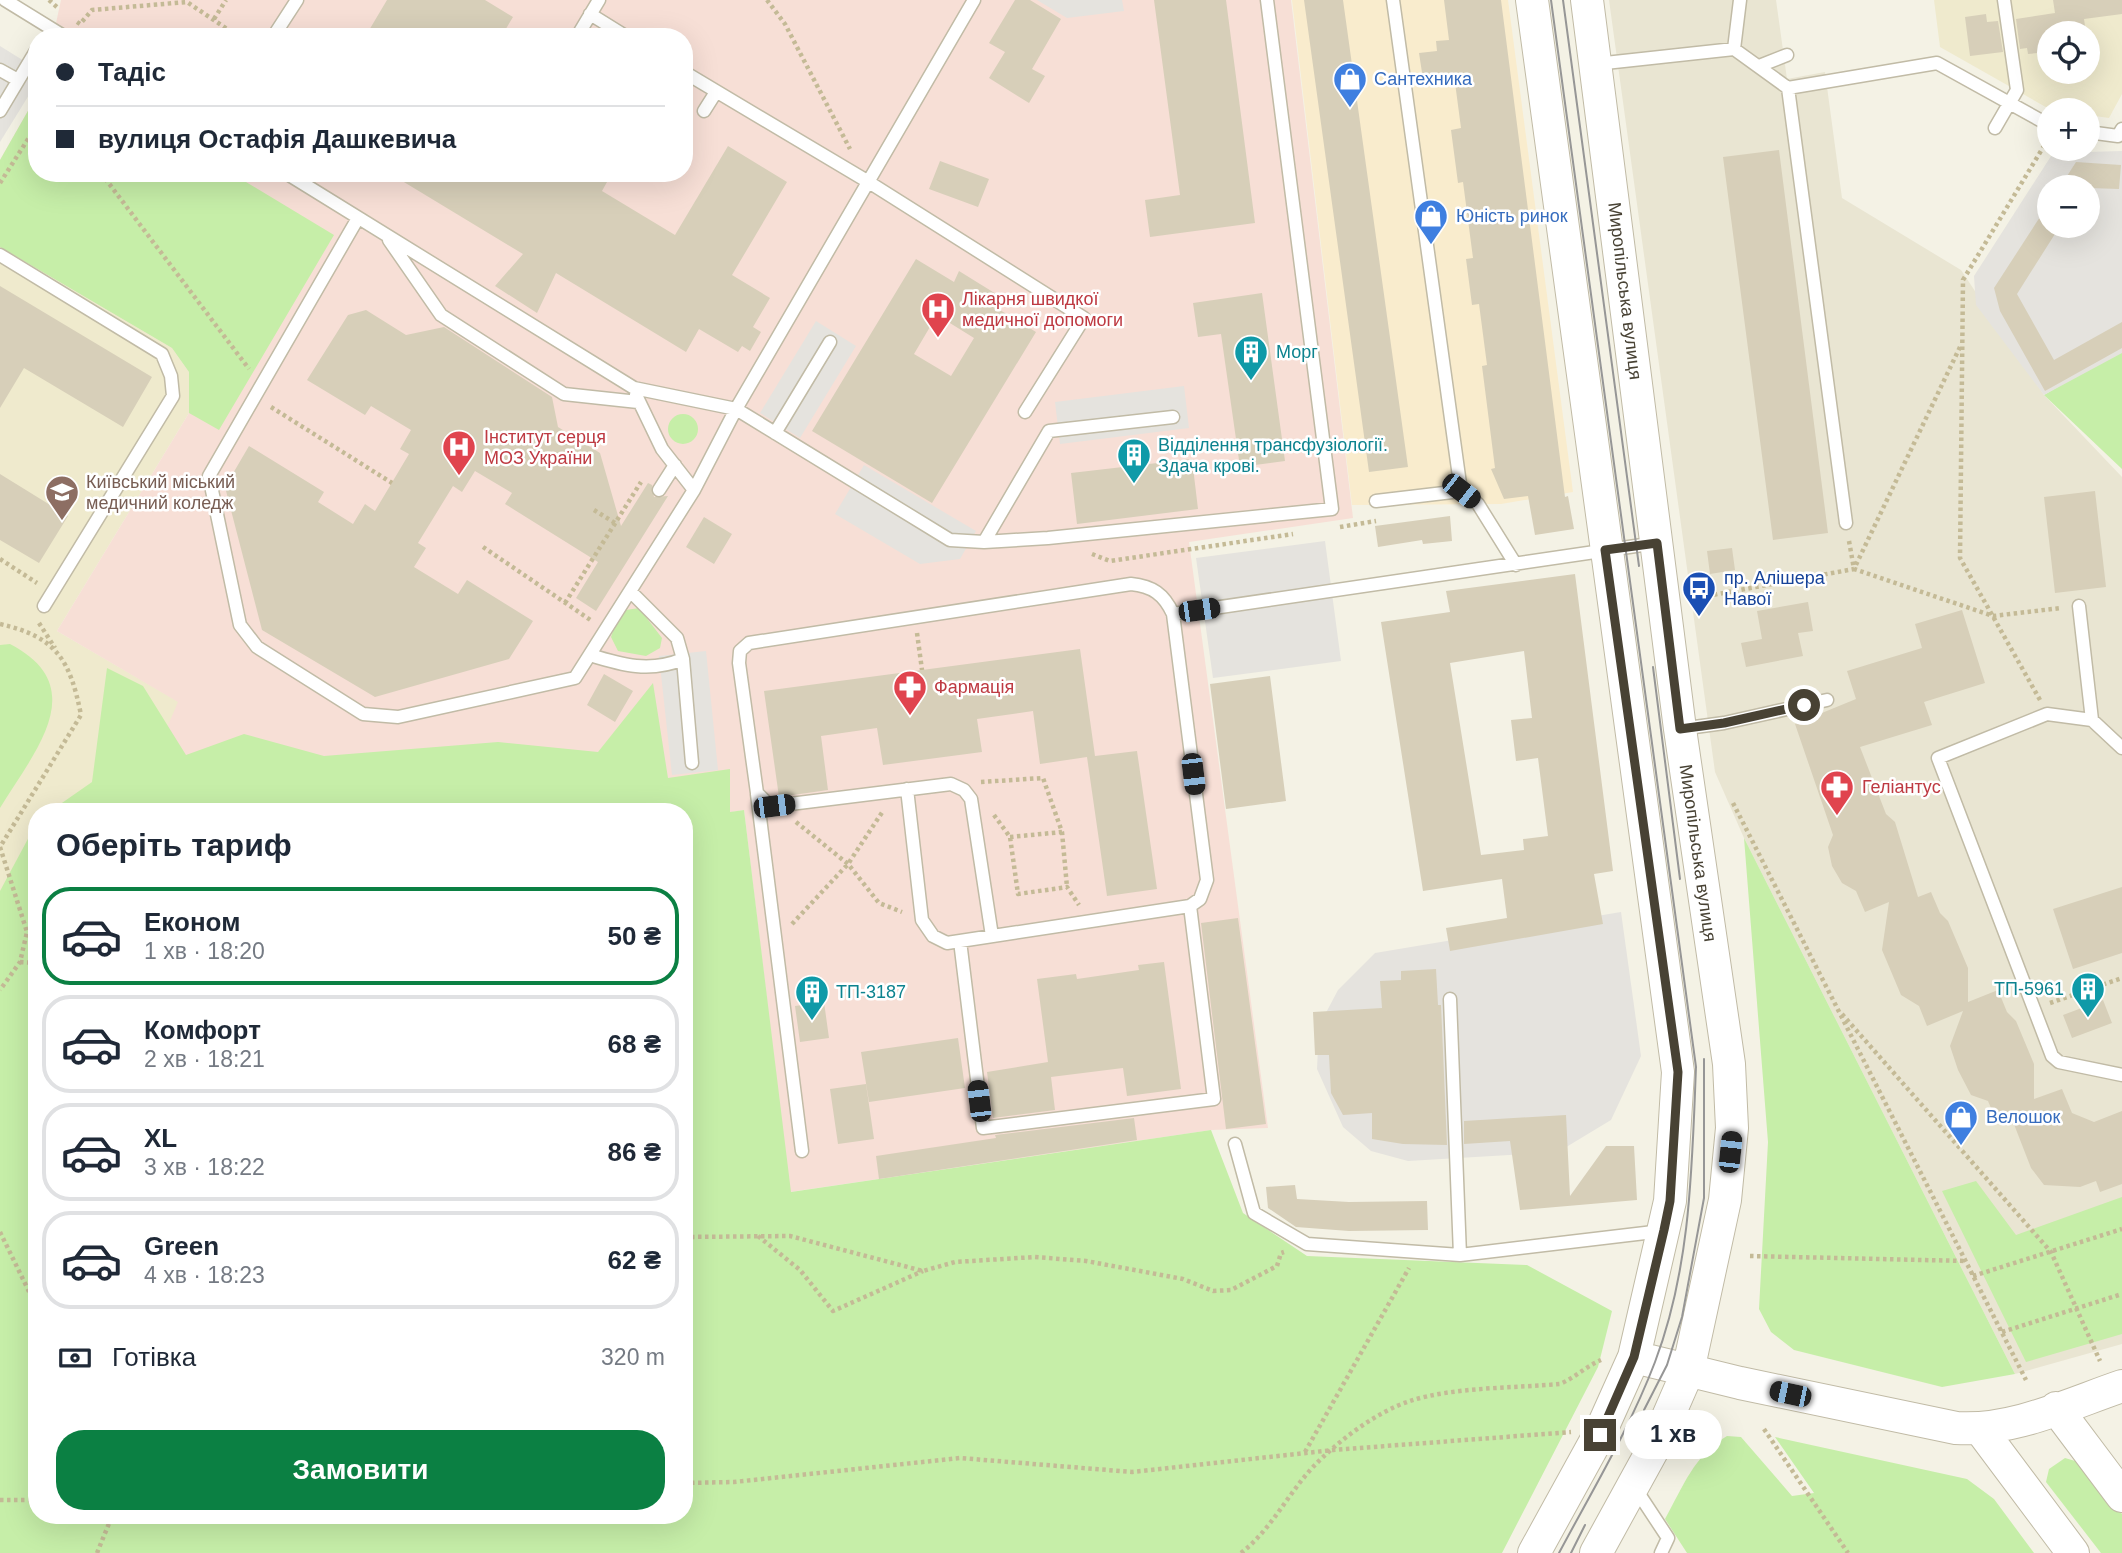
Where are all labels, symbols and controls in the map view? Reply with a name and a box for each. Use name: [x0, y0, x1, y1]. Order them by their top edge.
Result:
map controls: [2037, 21, 2100, 238]
button: locate: [2037, 21, 2100, 84]
text: Тадіс: [98, 57, 166, 87]
shop icon: Сантехника: [1331, 60, 1369, 109]
place label: Сантехника: [1374, 69, 1473, 89]
button: +: [2037, 98, 2100, 161]
text: вулиця Остафія Дашкевича: [98, 124, 456, 154]
button: −: [2037, 175, 2100, 238]
shop icon: Юність ринок: [1412, 197, 1450, 246]
street label: Миропільська вулиця: [1604, 201, 1646, 381]
place label: Юність ринок: [1456, 206, 1568, 226]
place label: Лікарня швидкої медичної допомоги: [962, 289, 1123, 330]
hospital icon: Лікарня швидкої медичної допомоги: [919, 290, 957, 339]
building icon: Морг: [1232, 333, 1270, 382]
place label: Морг: [1276, 342, 1318, 362]
place label: Інститут серця МОЗ України: [484, 427, 606, 468]
hospital icon: Інститут серця МОЗ України: [440, 428, 478, 477]
place label: Відділення трансфузіології. Здача крові.: [1158, 435, 1388, 476]
building icon: Відділення трансфузіології. Здача крові.: [1115, 436, 1153, 485]
car: [1438, 470, 1485, 512]
place label: Київський міський медичний коледж: [86, 472, 235, 513]
school or university icon: Київський міський медичний коледж: [43, 473, 81, 522]
place label: пр. Алішера Навої: [1724, 568, 1826, 609]
bus stop icon: пр. Алішера Навої: [1680, 569, 1718, 618]
car: [1177, 597, 1222, 623]
pharmacy icon: Фармація: [891, 668, 929, 717]
place label: Фармація: [934, 677, 1014, 697]
route start: [1788, 689, 1820, 721]
car: [1181, 752, 1206, 796]
street label: Миропільська вулиця: [1676, 763, 1720, 943]
pharmacy icon: Геліантус: [1818, 768, 1856, 817]
place label: Геліантус: [1862, 777, 1941, 797]
car: [752, 793, 797, 819]
text: Оберіть тариф: [56, 827, 292, 863]
icon: car: [60, 905, 123, 968]
text: Економ: [144, 907, 240, 937]
text: 50 ₴: [608, 921, 661, 951]
text: 1 хв · 18:20: [144, 938, 265, 964]
building icon: ТП-5961: [2069, 970, 2107, 1019]
building icon: ТП-3187: [793, 973, 831, 1022]
place label: ТП-5961: [1994, 979, 2064, 999]
place label: ТП-3187: [836, 982, 906, 1002]
icon: car: [60, 1013, 123, 1076]
text: Комфорт: [144, 1015, 261, 1045]
text: 68 ₴: [608, 1029, 661, 1059]
text: 2 хв · 18:21: [144, 1046, 265, 1072]
car: [967, 1079, 992, 1123]
shop icon: Велошок: [1942, 1098, 1980, 1147]
place label: Велошок: [1986, 1107, 2061, 1127]
icon: car: [60, 1121, 123, 1184]
text: XL: [144, 1123, 177, 1153]
car: [1718, 1130, 1743, 1174]
text: 86 ₴: [608, 1137, 661, 1167]
text: 3 хв · 18:22: [144, 1154, 265, 1180]
icon: car: [60, 1229, 123, 1292]
text: Green: [144, 1231, 219, 1261]
text: 62 ₴: [608, 1245, 661, 1275]
text: 4 хв · 18:23: [144, 1262, 265, 1288]
icon: cash: [56, 1339, 94, 1377]
text: Готівка: [112, 1342, 196, 1372]
text: 320 m: [601, 1344, 665, 1370]
car: [1768, 1379, 1813, 1409]
callout: 1 хв: [1624, 1410, 1722, 1460]
route end: [1584, 1419, 1616, 1451]
text: 1 хв: [1650, 1421, 1696, 1447]
button: Замовити: [56, 1430, 665, 1510]

